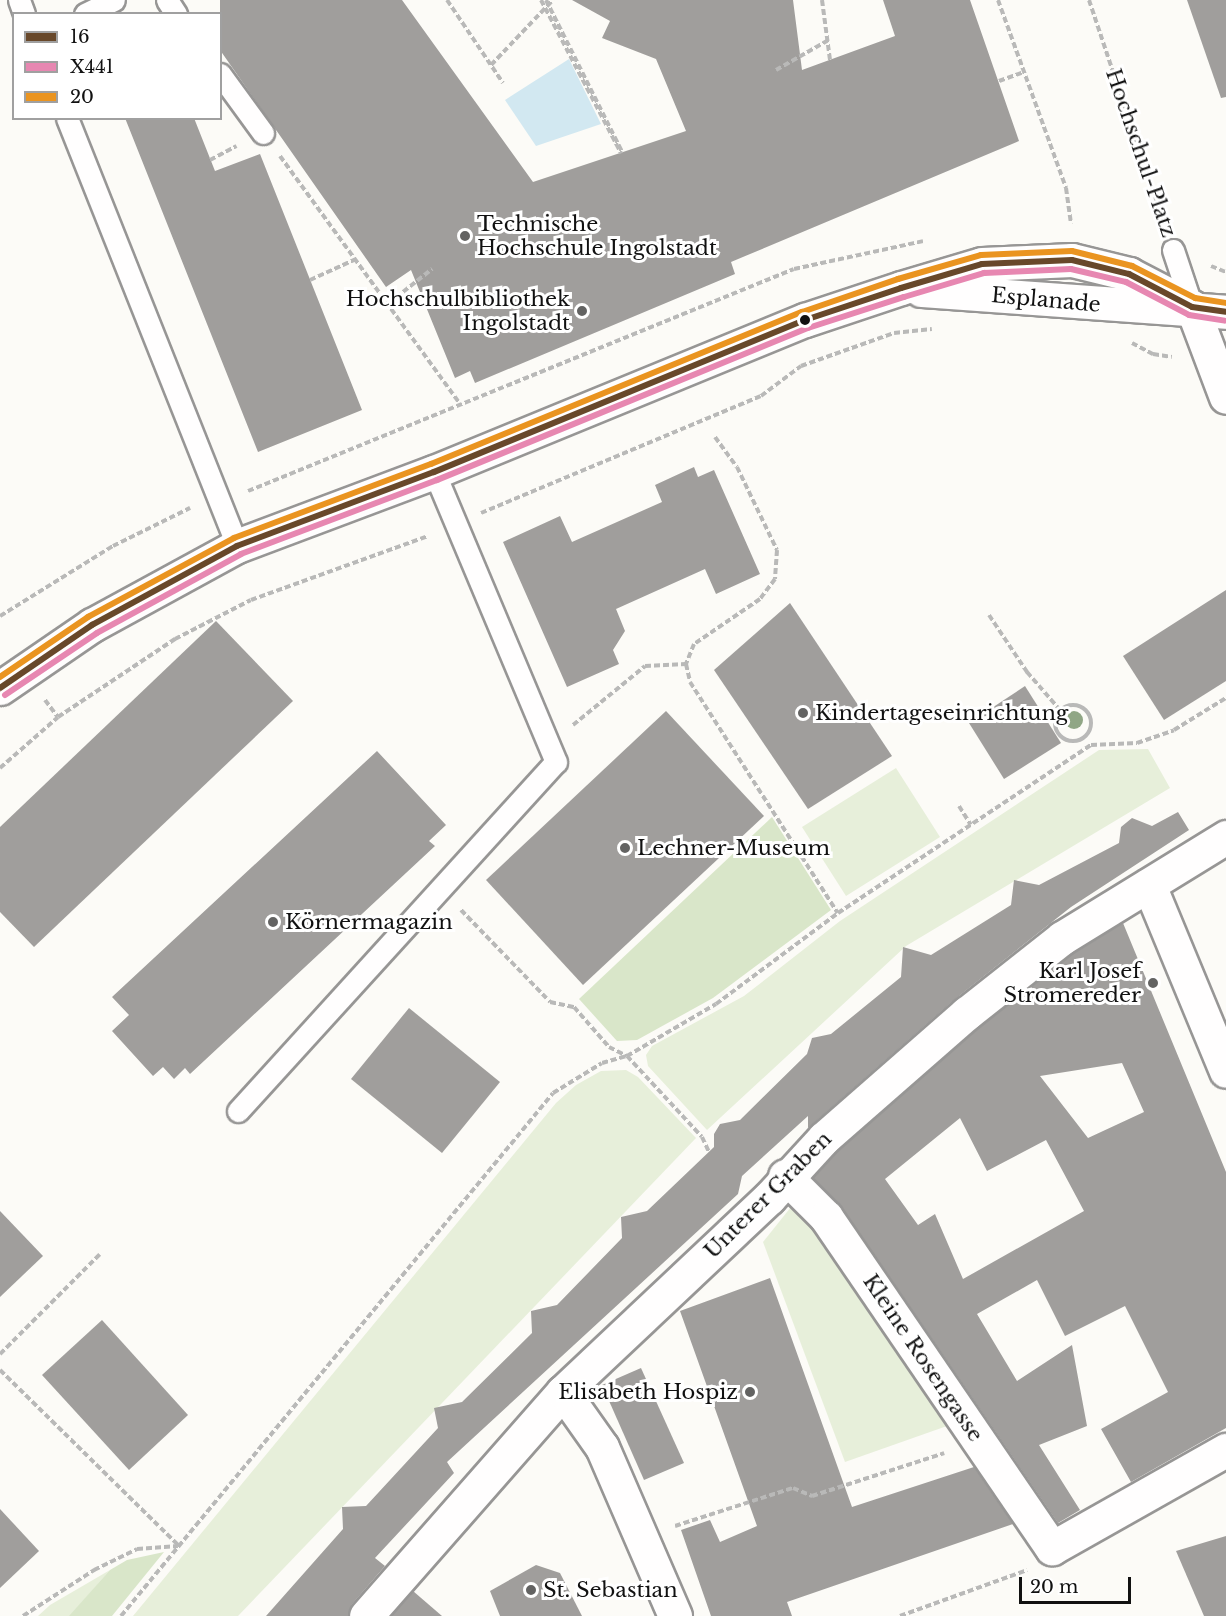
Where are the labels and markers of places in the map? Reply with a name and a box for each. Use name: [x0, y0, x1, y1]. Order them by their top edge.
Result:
place label: Technische Hochschule Ingolstadt: [477, 211, 717, 261]
marker: Technische Hochschule Ingolstadt: [458, 229, 472, 243]
place label: Hochschulbibliothek Ingolstadt: [346, 286, 570, 336]
marker: Hochschulbibliothek Ingolstadt: [575, 304, 589, 318]
unlabelled marker: [799, 314, 811, 326]
place label: Kindertageseinrichtung: [815, 700, 1068, 726]
marker: Kindertageseinrichtung: [796, 706, 810, 720]
place label: Lechner-Museum: [637, 835, 830, 861]
marker: Lechner-Museum: [618, 841, 632, 855]
place label: Körnermagazin: [285, 909, 453, 935]
marker: Körnermagazin: [266, 915, 280, 929]
place label: Karl Josef Stromereder: [1003, 958, 1141, 1008]
marker: Karl Josef Stromereder: [1146, 976, 1160, 990]
place label: Elisabeth Hospiz: [558, 1379, 738, 1405]
marker: Elisabeth Hospiz: [743, 1385, 757, 1399]
place label: St. Sebastian: [543, 1577, 678, 1603]
marker: St. Sebastian: [524, 1583, 538, 1597]

